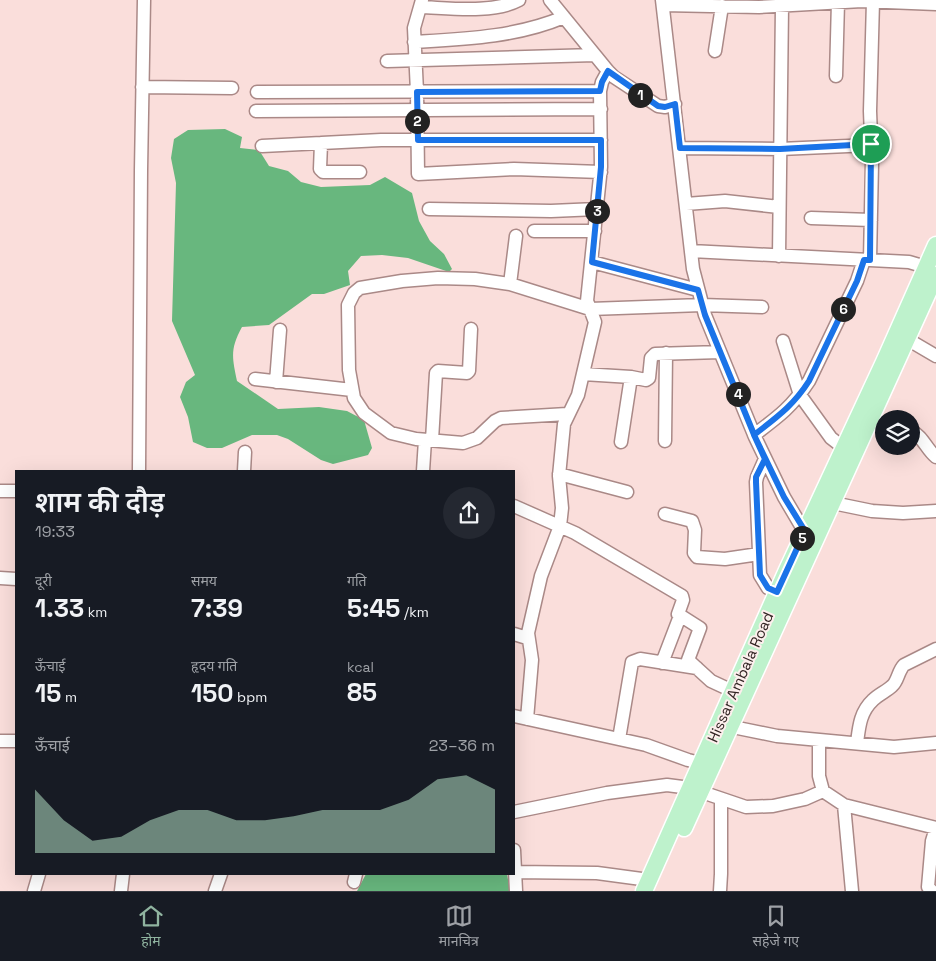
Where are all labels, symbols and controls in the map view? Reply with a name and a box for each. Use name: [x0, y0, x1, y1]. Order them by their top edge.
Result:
pin: 1: [628, 82, 652, 108]
text: 1: [637, 86, 644, 104]
pin: 2: [404, 108, 430, 134]
text: 2: [413, 112, 422, 130]
pin: [850, 123, 892, 165]
icon: arrive: [857, 130, 885, 158]
pin: 3: [584, 198, 610, 224]
text: 3: [593, 202, 602, 220]
pin: 6: [830, 296, 856, 322]
text: 6: [839, 300, 848, 318]
pin: 4: [726, 382, 750, 406]
text: 4: [734, 385, 743, 403]
map controls: [875, 410, 920, 455]
button: layers: [875, 410, 920, 455]
text: शाम की दौड़: [35, 484, 164, 520]
button: share: [443, 487, 495, 539]
text: 19:33: [35, 521, 75, 542]
pin: 5: [790, 526, 814, 550]
text: 5: [798, 529, 807, 547]
text: दूरी: [35, 572, 52, 590]
text: समय: [191, 572, 217, 590]
text: गति: [347, 572, 367, 590]
text: 1.33: [35, 592, 84, 624]
text: 7:39: [191, 592, 243, 624]
text: 5:45: [347, 592, 400, 624]
text: km: [84, 603, 107, 621]
text: /km: [400, 603, 429, 621]
street label: Hissar Ambala Road: [703, 609, 777, 745]
text: ऊँचाई: [35, 657, 65, 675]
text: हृदय गति: [191, 657, 237, 675]
text: kcal: [347, 658, 374, 676]
text: 85: [347, 676, 377, 708]
text: 15: [35, 677, 61, 709]
text: 150: [191, 677, 234, 709]
text: m: [61, 688, 77, 706]
text: bpm: [234, 688, 267, 706]
text: ऊँचाई: [35, 735, 70, 756]
text: 23–36 m: [429, 735, 495, 756]
tab: होम: [137, 902, 165, 952]
tab: मानचित्र: [439, 902, 479, 952]
tab: सहेजे गए: [753, 902, 799, 952]

